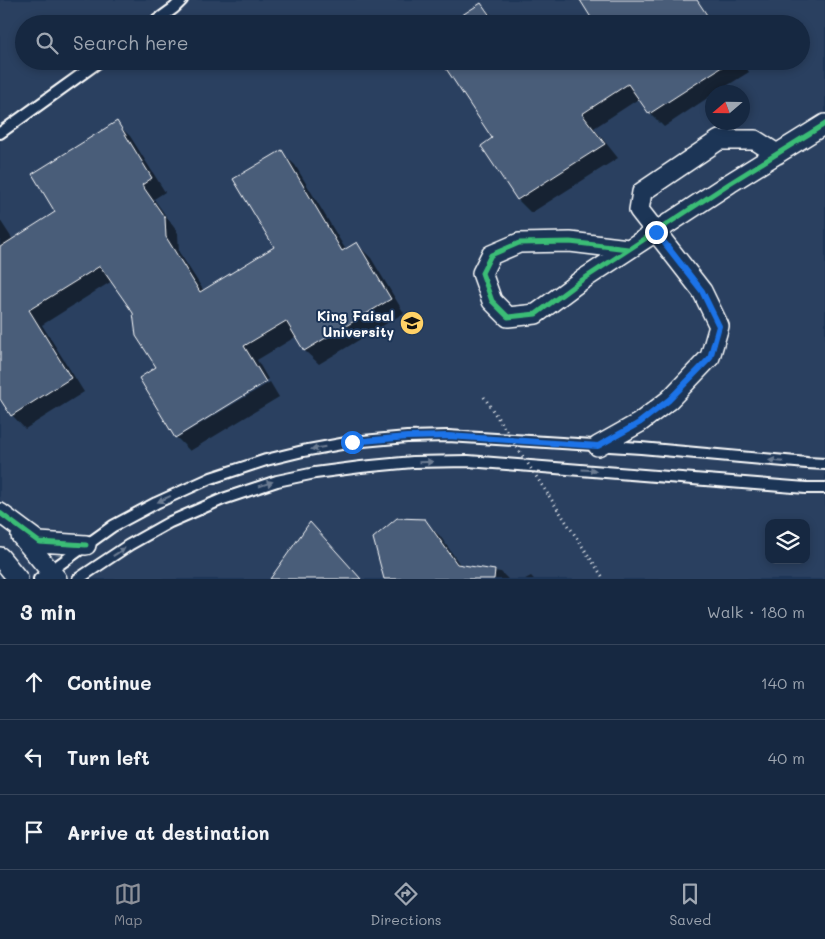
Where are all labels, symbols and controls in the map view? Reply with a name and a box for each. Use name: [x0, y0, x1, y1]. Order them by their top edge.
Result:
search box: [15, 15, 810, 70]
icon: search: [33, 29, 61, 57]
text: Search here: [73, 30, 189, 55]
north arrow: [705, 85, 750, 130]
route end: [645, 221, 668, 244]
place label: King Faisal University: [317, 306, 394, 341]
school or university icon: King Faisal University: [399, 310, 425, 336]
route start: [341, 431, 364, 454]
one-way arrow: [310, 445, 326, 453]
one-way arrow: [768, 456, 784, 464]
one-way arrow: [419, 457, 435, 465]
one-way arrow: [581, 467, 597, 475]
one-way arrow: [259, 480, 274, 488]
one-way arrow: [157, 495, 171, 503]
map controls: [765, 519, 810, 564]
button: layers: [765, 519, 810, 564]
one-way arrow: [112, 547, 125, 556]
text: 3 min: [20, 598, 76, 625]
text: Walk · 180 m: [707, 601, 805, 622]
icon: ahead: [20, 668, 48, 696]
text: Continue: [67, 670, 152, 695]
text: 140 m: [761, 672, 805, 693]
icon: left: [20, 743, 48, 771]
text: Turn left: [67, 745, 150, 770]
text: 40 m: [768, 747, 805, 768]
icon: arrive: [20, 818, 48, 846]
text: Arrive at destination: [67, 820, 270, 845]
tab: Map: [114, 880, 142, 929]
tab: Directions: [370, 880, 442, 929]
tab: Saved: [669, 880, 711, 929]

